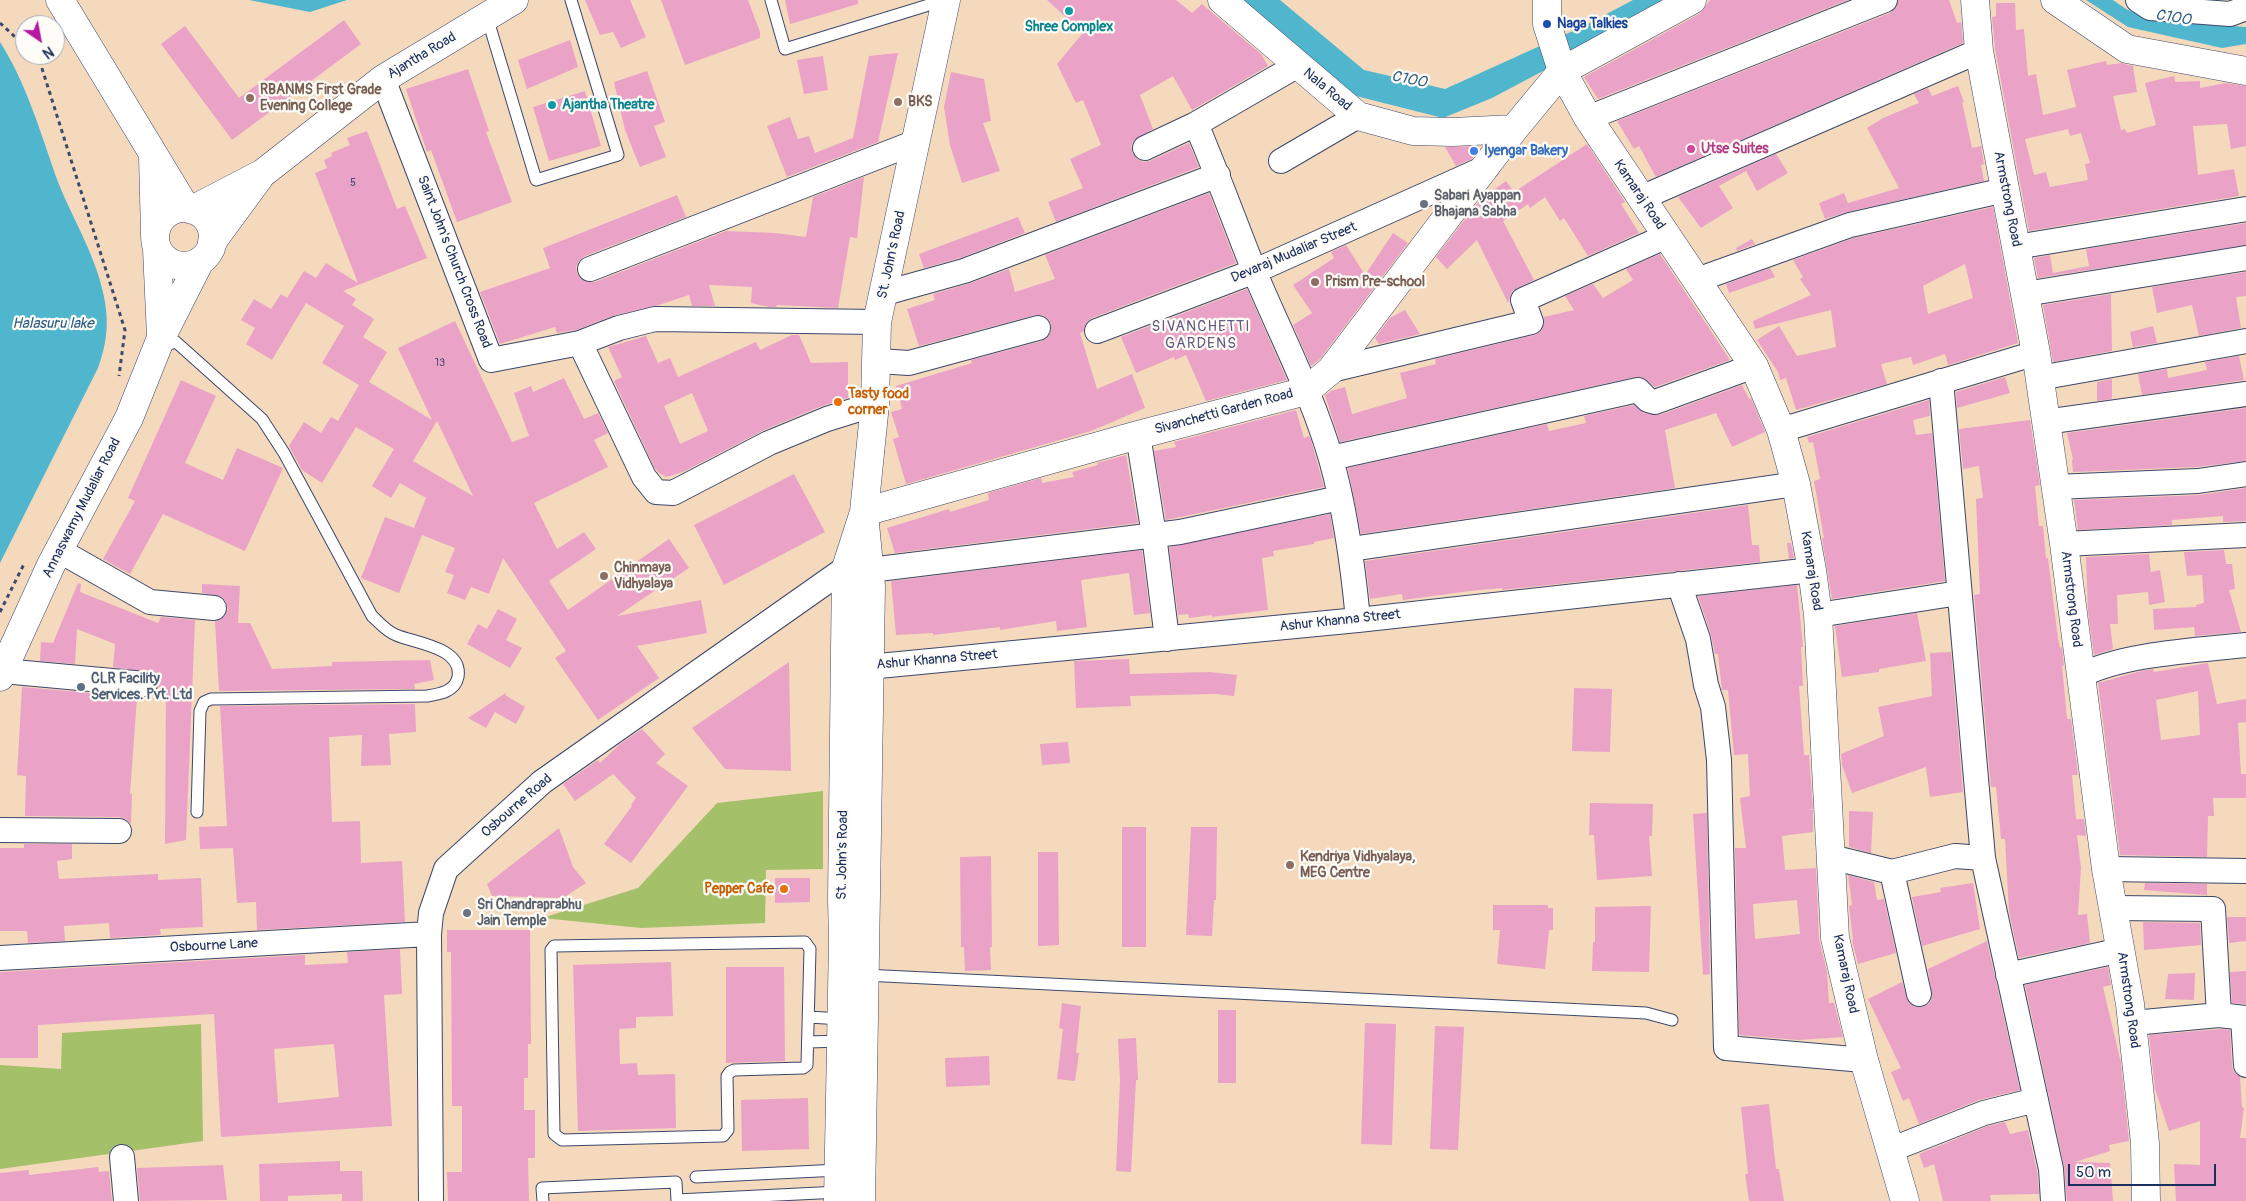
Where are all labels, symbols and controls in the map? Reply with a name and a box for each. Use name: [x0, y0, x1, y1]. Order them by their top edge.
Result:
marker: Shree Complex: [1063, 5, 1075, 17]
water label: C100: [2154, 6, 2192, 30]
north arrow: [15, 15, 65, 65]
place label: Naga Talkies: [1557, 16, 1628, 32]
marker: Naga Talkies: [1541, 18, 1553, 30]
place label: Shree Complex: [1025, 19, 1113, 35]
street label: Ajantha Road: [385, 29, 459, 83]
text: N: [39, 42, 56, 62]
street label: Nala Road: [1299, 65, 1355, 115]
water label: C100: [1390, 68, 1428, 92]
place label: RBANMS First Grade Evening College: [260, 82, 381, 114]
marker: RBANMS First Grade Evening College: [244, 92, 256, 104]
place label: BKS: [908, 94, 933, 110]
marker: BKS: [892, 96, 904, 108]
place label: Ajantha Theatre: [562, 97, 655, 113]
marker: Ajantha Theatre: [546, 99, 558, 111]
place label: Utse Suites: [1701, 141, 1769, 157]
place label: Iyengar Bakery: [1484, 143, 1568, 159]
marker: Utse Suites: [1685, 143, 1697, 155]
marker: Iyengar Bakery: [1468, 145, 1480, 157]
street label: Armstrong Road: [1989, 150, 2025, 248]
street label: Kamaraj Road: [1609, 157, 1669, 233]
street label: Saint John's Church Cross Road: [413, 173, 495, 351]
house number: 5: [350, 176, 356, 190]
place label: Sabari Ayappan Bhajana Sabha: [1434, 188, 1521, 220]
marker: Sabari Ayappan Bhajana Sabha: [1418, 198, 1430, 210]
street label: St. John's Road: [874, 209, 910, 301]
street label: Devaraj Mudaliar Street: [1229, 219, 1359, 287]
place label: Prism Pre-school: [1325, 274, 1425, 290]
marker: Prism Pre-school: [1309, 276, 1321, 288]
water label: Halasuru lake: [12, 315, 94, 333]
district label: SIVANCHETTI GARDENS: [1150, 318, 1252, 353]
house number: 13: [435, 356, 445, 370]
street label: Sivanchetti Garden Road: [1153, 385, 1295, 439]
place label: Tasty food corner: [848, 386, 909, 418]
marker: Tasty food corner: [832, 396, 844, 408]
street label: Annaswamy Mudaliar Road: [39, 435, 125, 581]
street label: Kamaraj Road: [1796, 530, 1826, 612]
street label: Armstrong Road: [2057, 550, 2085, 648]
place label: Chinmaya Vidhyalaya: [614, 560, 673, 592]
marker: Chinmaya Vidhyalaya: [598, 570, 610, 582]
street label: Ashur Khanna Street: [1279, 606, 1401, 636]
street label: Ashur Khanna Street: [876, 646, 998, 674]
place label: CLR Facility Services. Pvt. Ltd: [91, 671, 192, 704]
marker: CLR Facility Services. Pvt. Ltd: [75, 681, 87, 693]
street label: Osbourne Road: [478, 771, 556, 841]
street label: St. John's Road: [834, 810, 852, 900]
place label: Kendriya Vidhyalaya, MEG Centre: [1300, 849, 1415, 882]
marker: Kendriya Vidhyalaya, MEG Centre: [1284, 859, 1296, 871]
place label: Pepper Cafe: [704, 881, 774, 897]
marker: Pepper Cafe: [778, 883, 790, 895]
place label: Sri Chandraprabhu Jain Temple: [477, 897, 582, 930]
marker: Sri Chandraprabhu Jain Temple: [461, 907, 473, 919]
street label: Kamaraj Road: [1828, 933, 1862, 1015]
street label: Osbourne Lane: [169, 935, 259, 957]
street label: Armstrong Road: [2113, 951, 2143, 1049]
scale bar: [2071, 1154, 2218, 1186]
text: 50 m: [2076, 1163, 2111, 1182]

